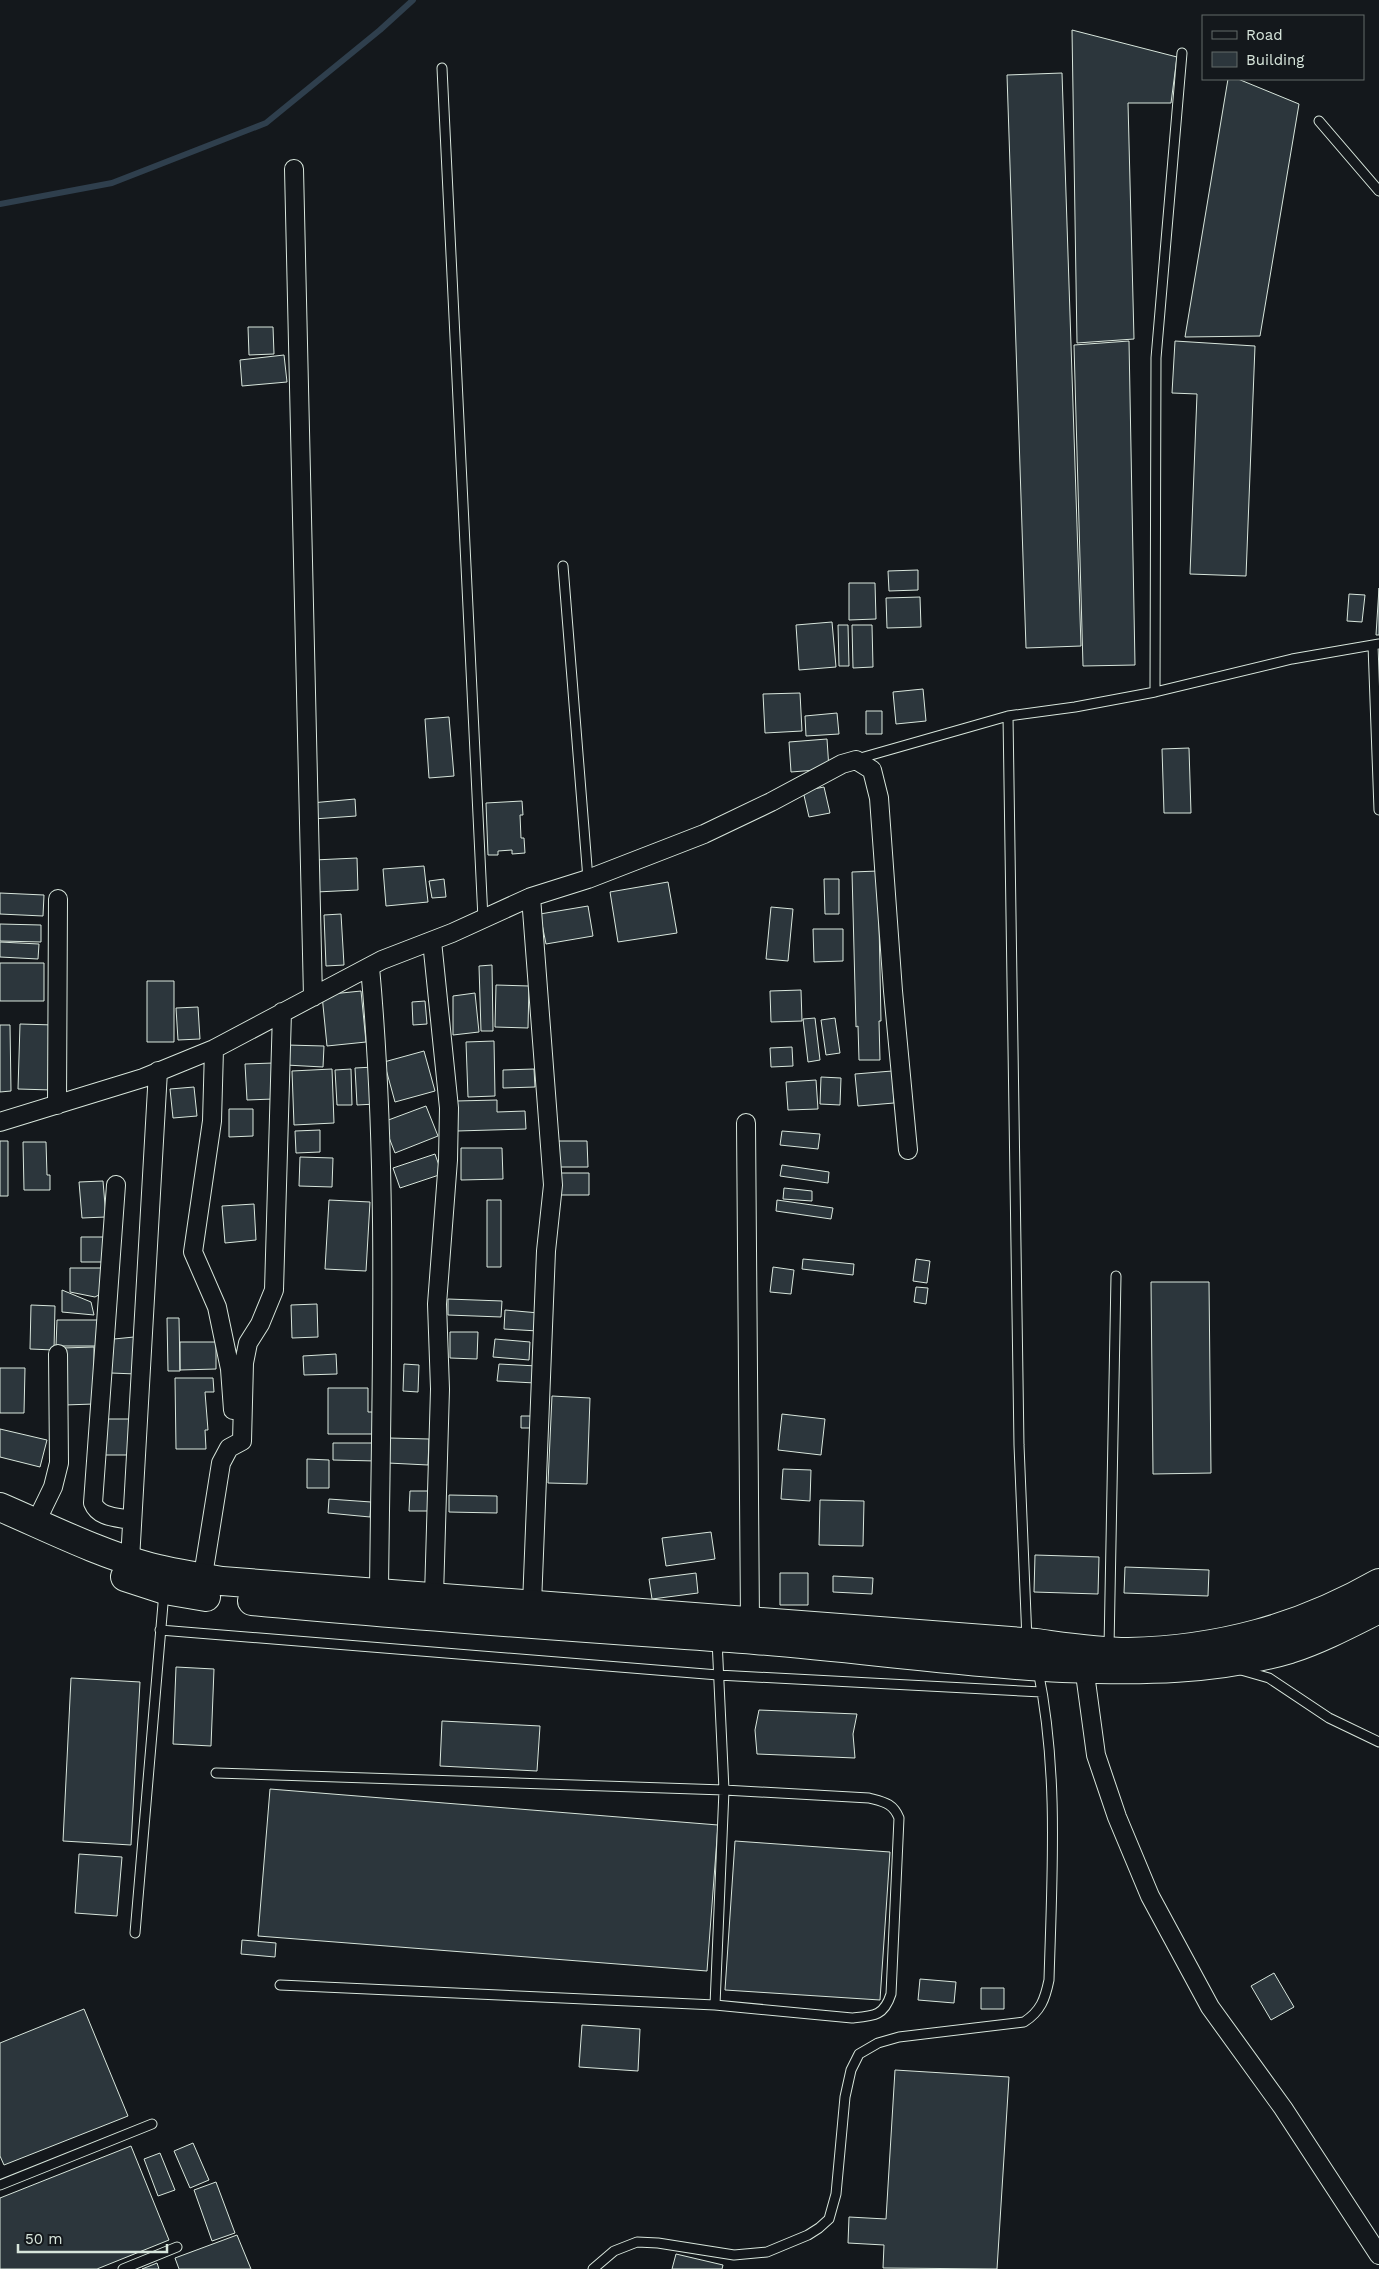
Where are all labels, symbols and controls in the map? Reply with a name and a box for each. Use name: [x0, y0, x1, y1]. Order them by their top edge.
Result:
legend: [1202, 15, 1364, 80]
text: Road: [1246, 26, 1283, 44]
text: Building: [1246, 51, 1304, 69]
scale bar: [18, 2222, 166, 2254]
text: 50 m: [25, 2230, 62, 2248]

